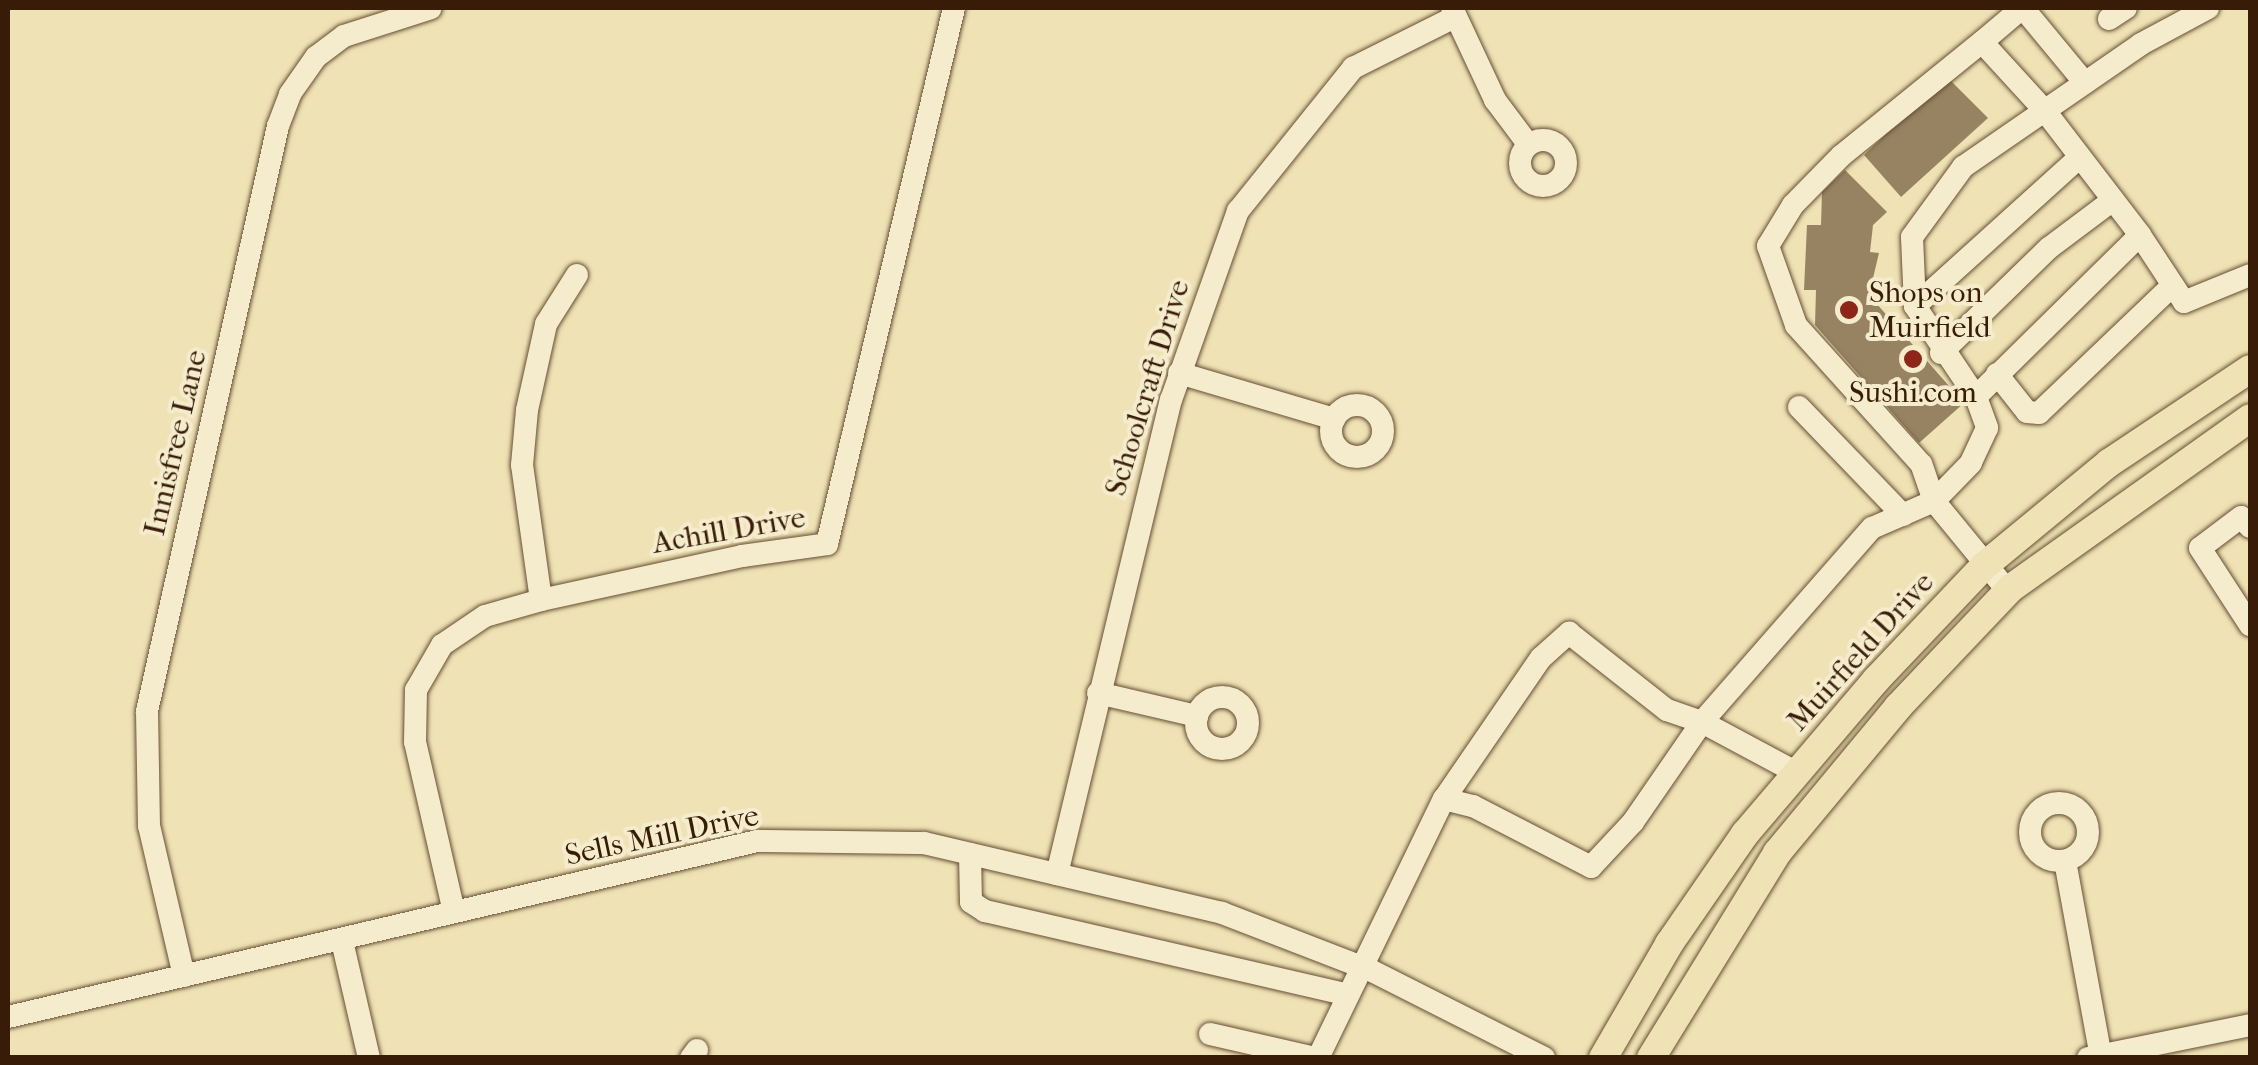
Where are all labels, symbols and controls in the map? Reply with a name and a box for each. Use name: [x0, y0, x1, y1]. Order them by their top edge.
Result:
place label: Shops on Muirfield: [1869, 275, 1991, 346]
street label: Schoolcraft Drive: [1098, 276, 1198, 500]
marker: Shops on Muirfield: [1838, 299, 1860, 321]
street label: Innisfree Lane: [137, 347, 215, 539]
marker: Sushi.com: [1902, 348, 1924, 370]
place label: Sushi.com: [1849, 375, 1977, 411]
street label: Achill Drive: [650, 500, 808, 562]
street label: Muirfield Drive: [1780, 565, 1942, 739]
street label: Sells Mill Drive: [562, 798, 762, 874]

